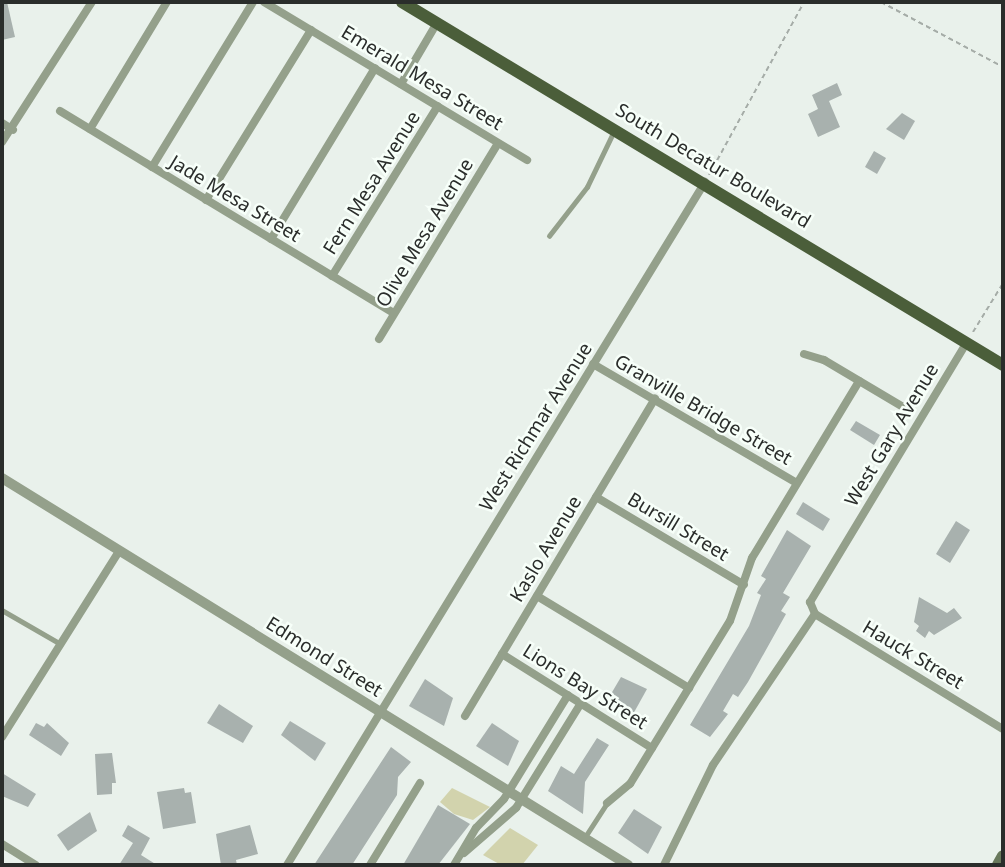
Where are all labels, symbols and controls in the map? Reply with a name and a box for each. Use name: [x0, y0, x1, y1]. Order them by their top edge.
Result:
street label: Emerald Mesa Street: [337, 21, 507, 135]
street label: South Decatur Boulevard: [611, 99, 815, 233]
street label: Fern Mesa Avenue: [319, 107, 425, 259]
street label: Jade Mesa Street: [165, 151, 305, 247]
street label: Olive Mesa Avenue: [372, 155, 478, 311]
street label: West Richmar Avenue: [475, 339, 597, 515]
street label: Granville Bridge Street: [610, 350, 796, 470]
street label: West Gary Avenue: [840, 359, 944, 511]
street label: Bursill Street: [623, 488, 733, 566]
street label: Kaslo Avenue: [505, 492, 587, 606]
street label: Edmond Street: [262, 612, 386, 702]
street label: Hauck Street: [858, 616, 968, 694]
street label: Lions Bay Street: [518, 639, 652, 735]

